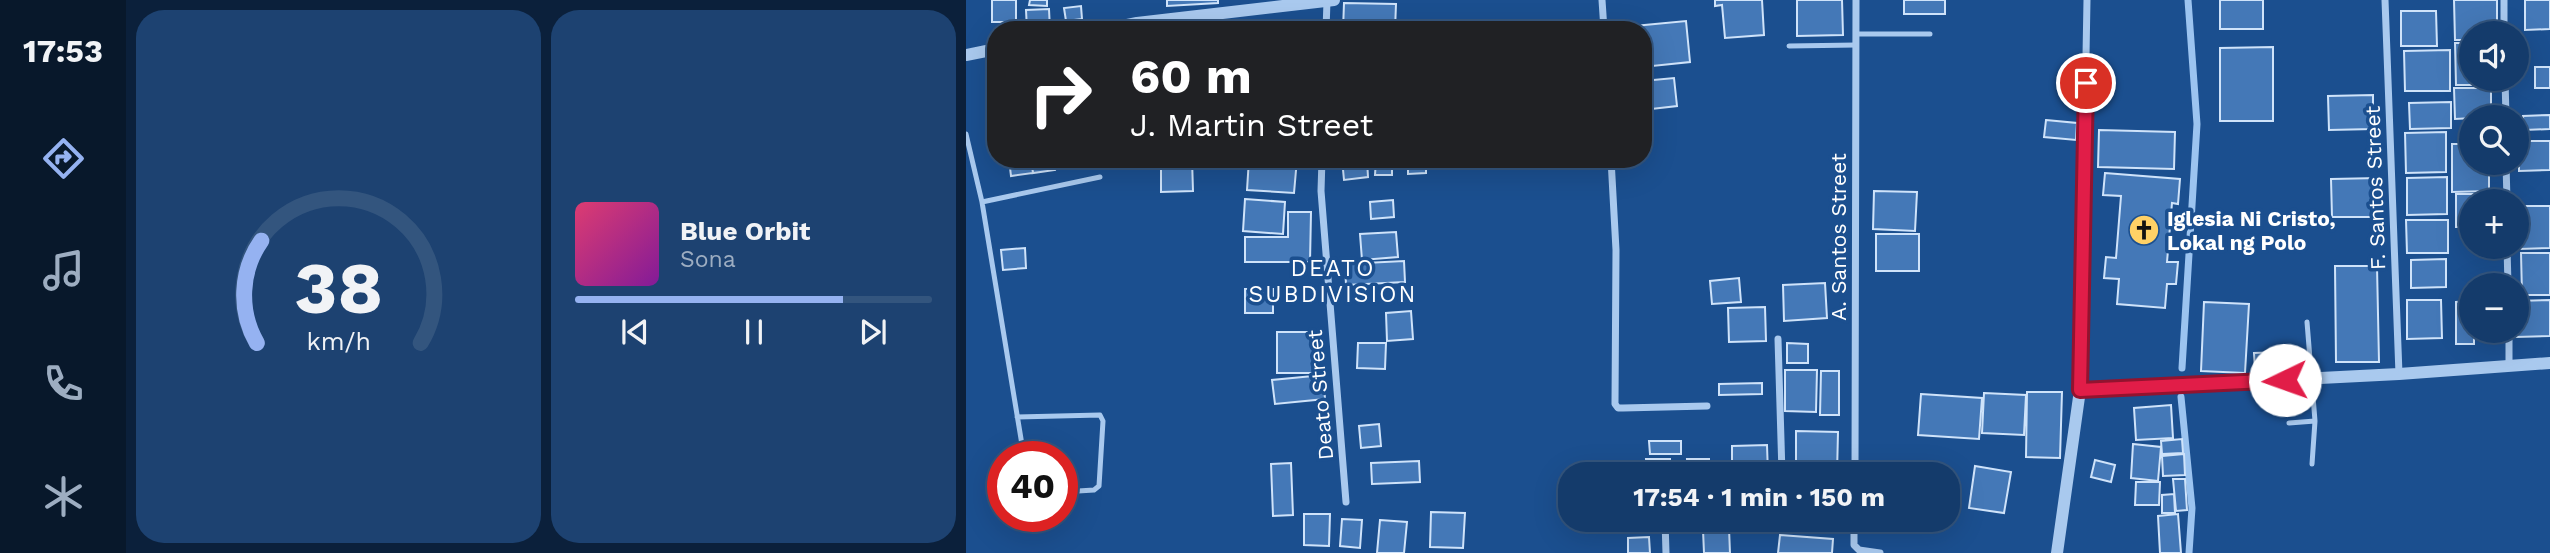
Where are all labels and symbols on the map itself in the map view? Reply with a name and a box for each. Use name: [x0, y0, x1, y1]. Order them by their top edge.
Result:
pin: [2056, 53, 2116, 113]
street label: F. Santos Street: [2360, 105, 2390, 270]
street label: A. Santos Street: [1826, 153, 1851, 321]
place label: Iglesia Ni Cristo, Lokal ng Polo: [2167, 206, 2335, 255]
church icon: Iglesia Ni Cristo, Lokal ng Polo: [2127, 213, 2161, 247]
district label: DEATO SUBDIVISION: [1249, 255, 1417, 308]
street label: Deato Street: [1302, 329, 1338, 461]
position arrow: [2248, 343, 2322, 417]
speed limit sign: 40: [987, 441, 1078, 532]

